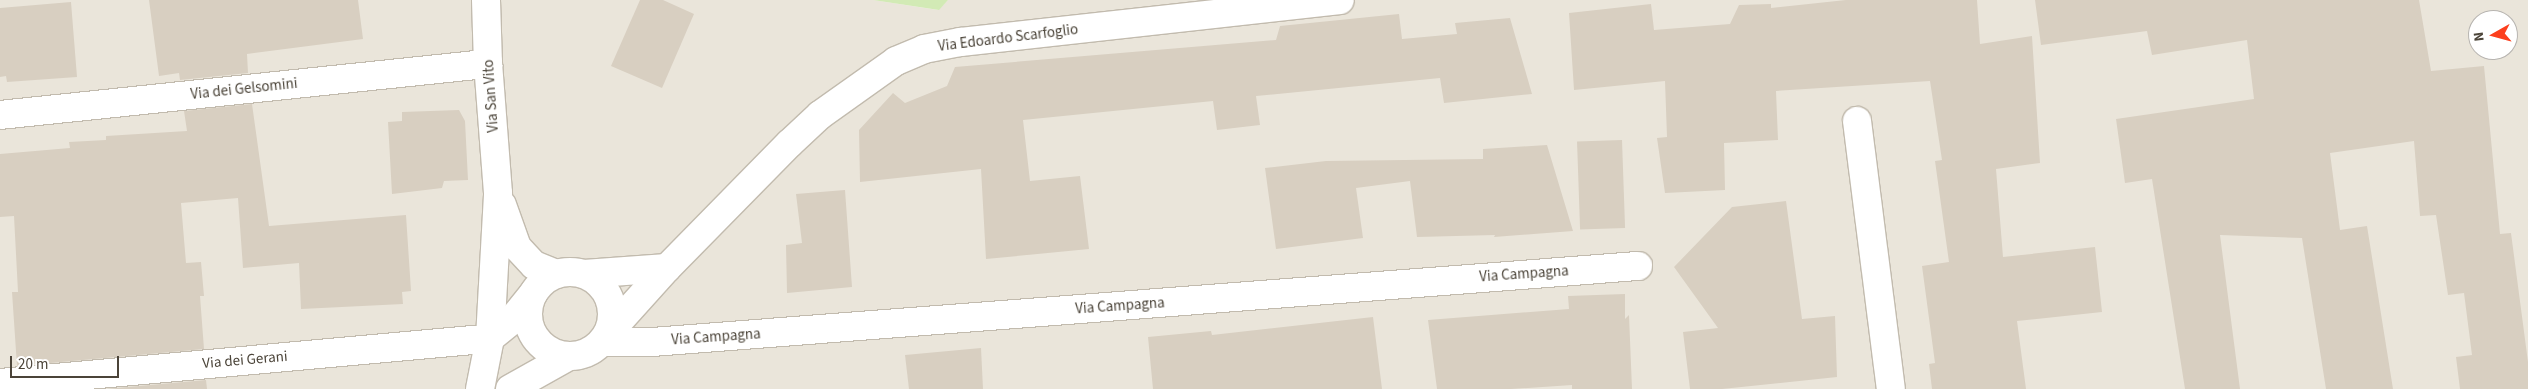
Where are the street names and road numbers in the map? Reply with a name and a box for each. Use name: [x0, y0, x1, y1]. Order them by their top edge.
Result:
street label: Via Edoardo Scarfoglio: [937, 20, 1079, 56]
street label: Via San Vito: [479, 59, 503, 133]
street label: Via dei Gelsomini: [190, 74, 298, 104]
street label: Via Campagna: [1479, 262, 1569, 286]
street label: Via Campagna: [1075, 294, 1165, 318]
street label: Via Campagna: [671, 325, 761, 349]
street label: Via dei Gerani: [202, 347, 288, 373]

